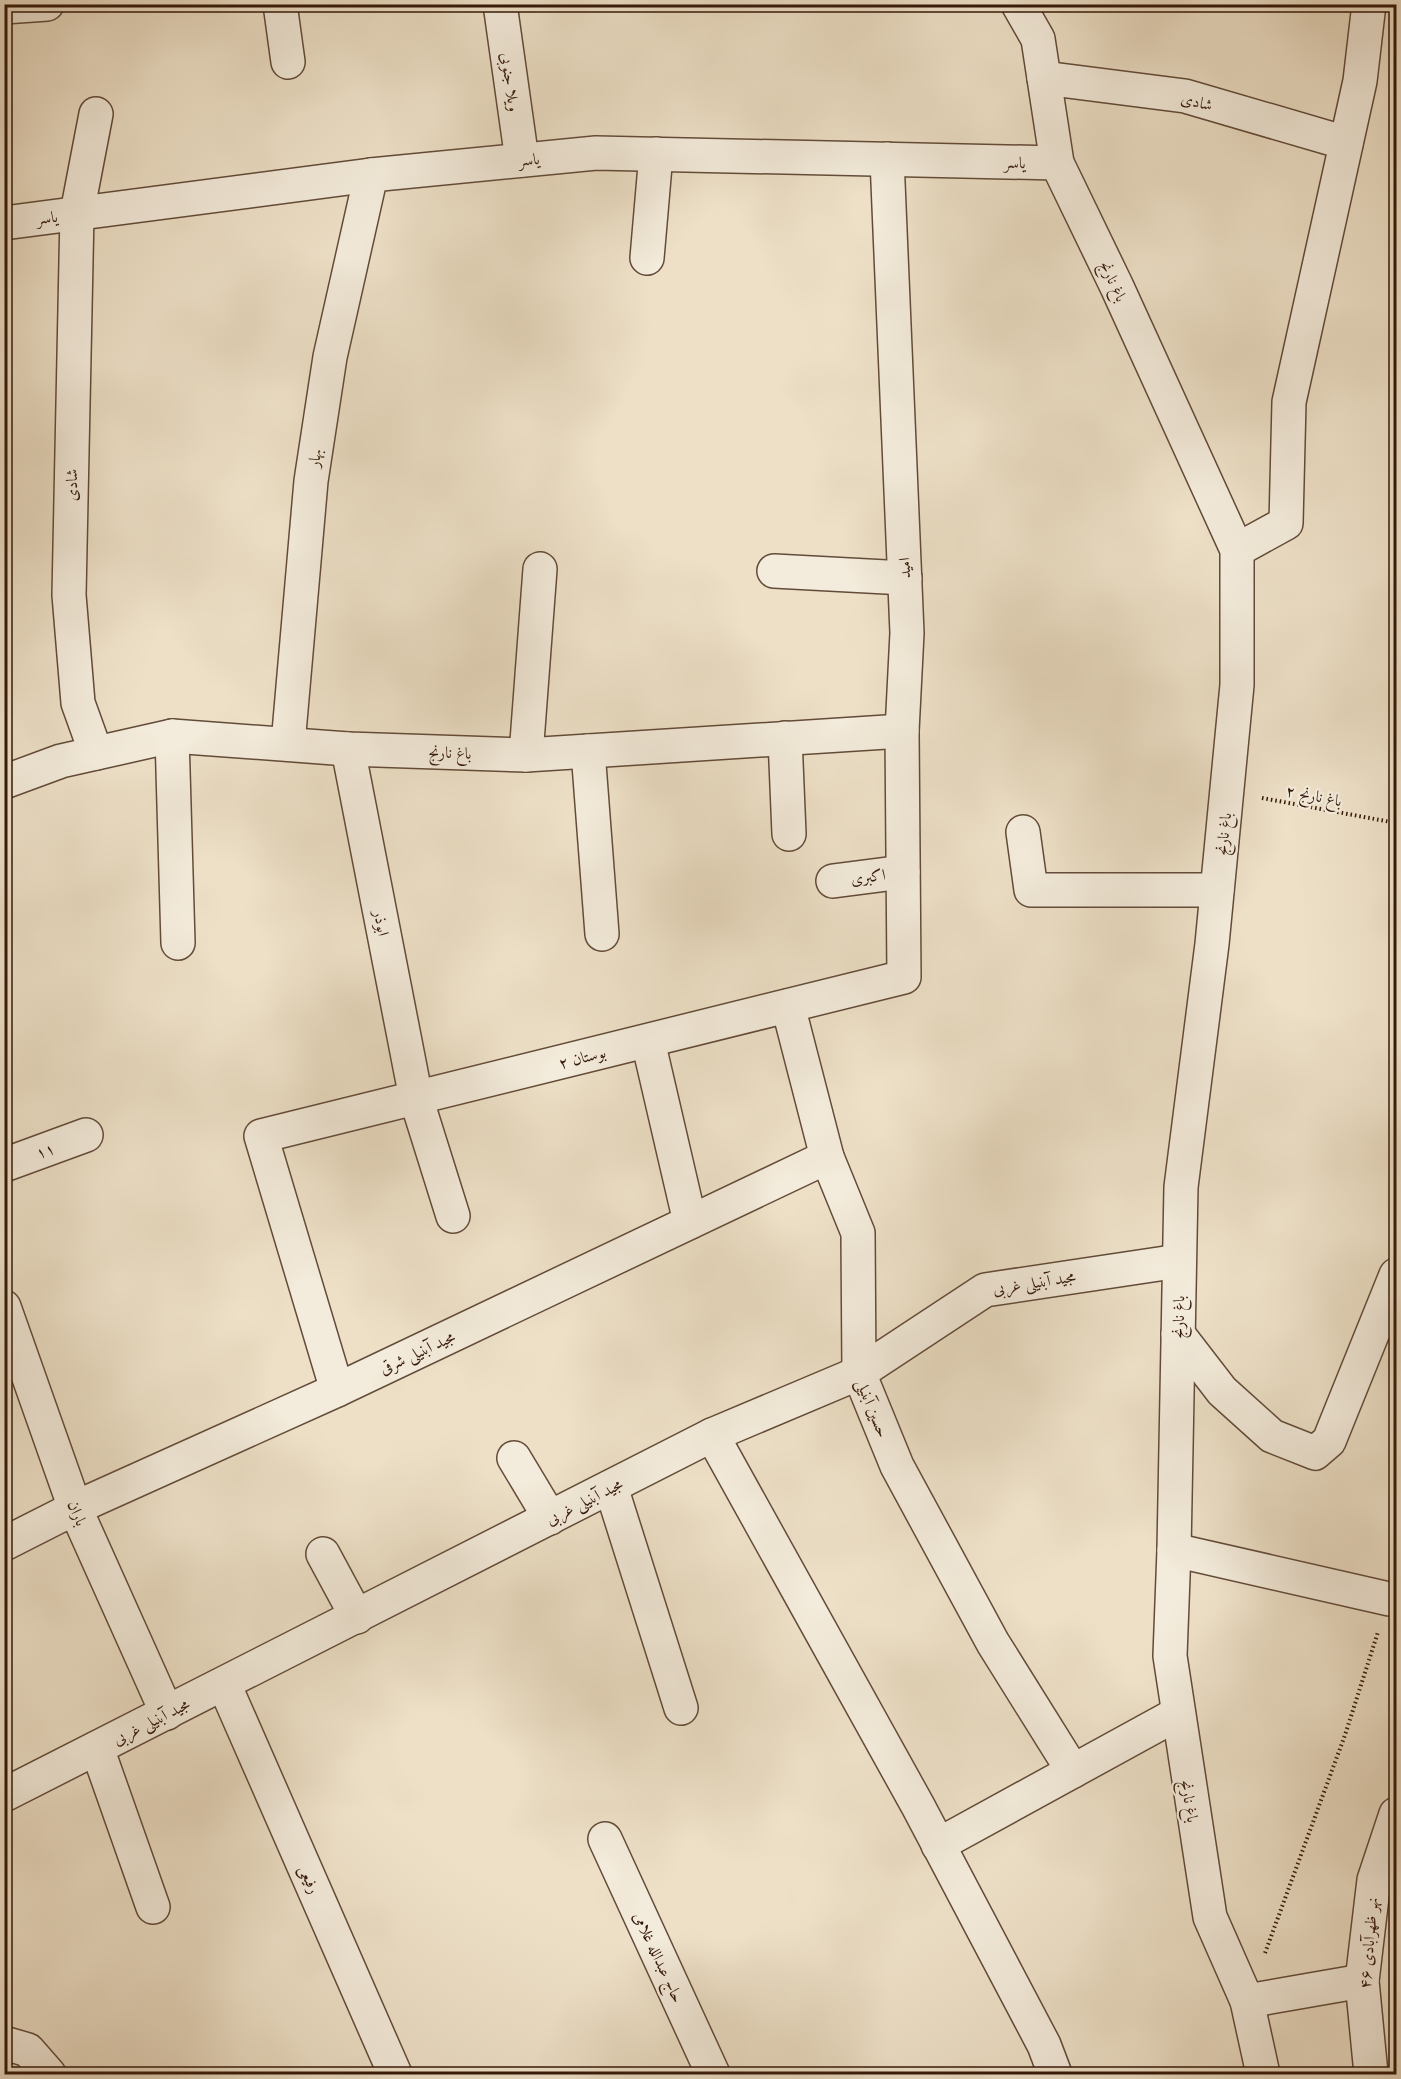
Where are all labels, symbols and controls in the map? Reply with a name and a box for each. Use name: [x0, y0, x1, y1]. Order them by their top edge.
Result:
street label: ویلا جنوبی: [495, 51, 525, 113]
street label: شادی: [1179, 87, 1215, 115]
street label: یاسر: [515, 148, 542, 171]
street label: یاسر: [1002, 152, 1027, 173]
street label: یاسر: [33, 206, 60, 229]
street label: باغ نارنج: [1092, 257, 1132, 306]
street label: بهار: [302, 447, 326, 471]
street label: شادی: [61, 469, 81, 501]
street label: امید: [894, 557, 914, 579]
street label: باغ نارنج: [428, 741, 472, 767]
street label: باغ نارنج ۲: [1284, 780, 1344, 814]
street label: باغ نارنج: [1211, 812, 1239, 857]
street label: اکبری: [849, 864, 887, 889]
street label: ابوذر: [368, 907, 394, 938]
street label: بوستان ۲: [556, 1041, 608, 1073]
street label: ۱۱: [33, 1137, 57, 1163]
street label: مجید آبنیلی غربی: [991, 1266, 1077, 1300]
street label: باغ نارنج: [1168, 1295, 1192, 1339]
street label: مجید آبنیلی شرقی: [376, 1326, 459, 1380]
street label: حسین آبنیلی: [850, 1376, 894, 1441]
street label: مجید آبنیلی غربی: [542, 1473, 627, 1531]
street label: باران: [64, 1497, 92, 1529]
street label: مجید آبنیلی غربی: [109, 1693, 194, 1751]
street label: باغ نارنج: [1172, 1778, 1204, 1825]
street label: رفیعی: [293, 1862, 325, 1897]
street label: نهر ظهرآبادی ۴۶: [1354, 1896, 1383, 1990]
street label: حاج عبدالله غلامی: [625, 1908, 689, 2008]

